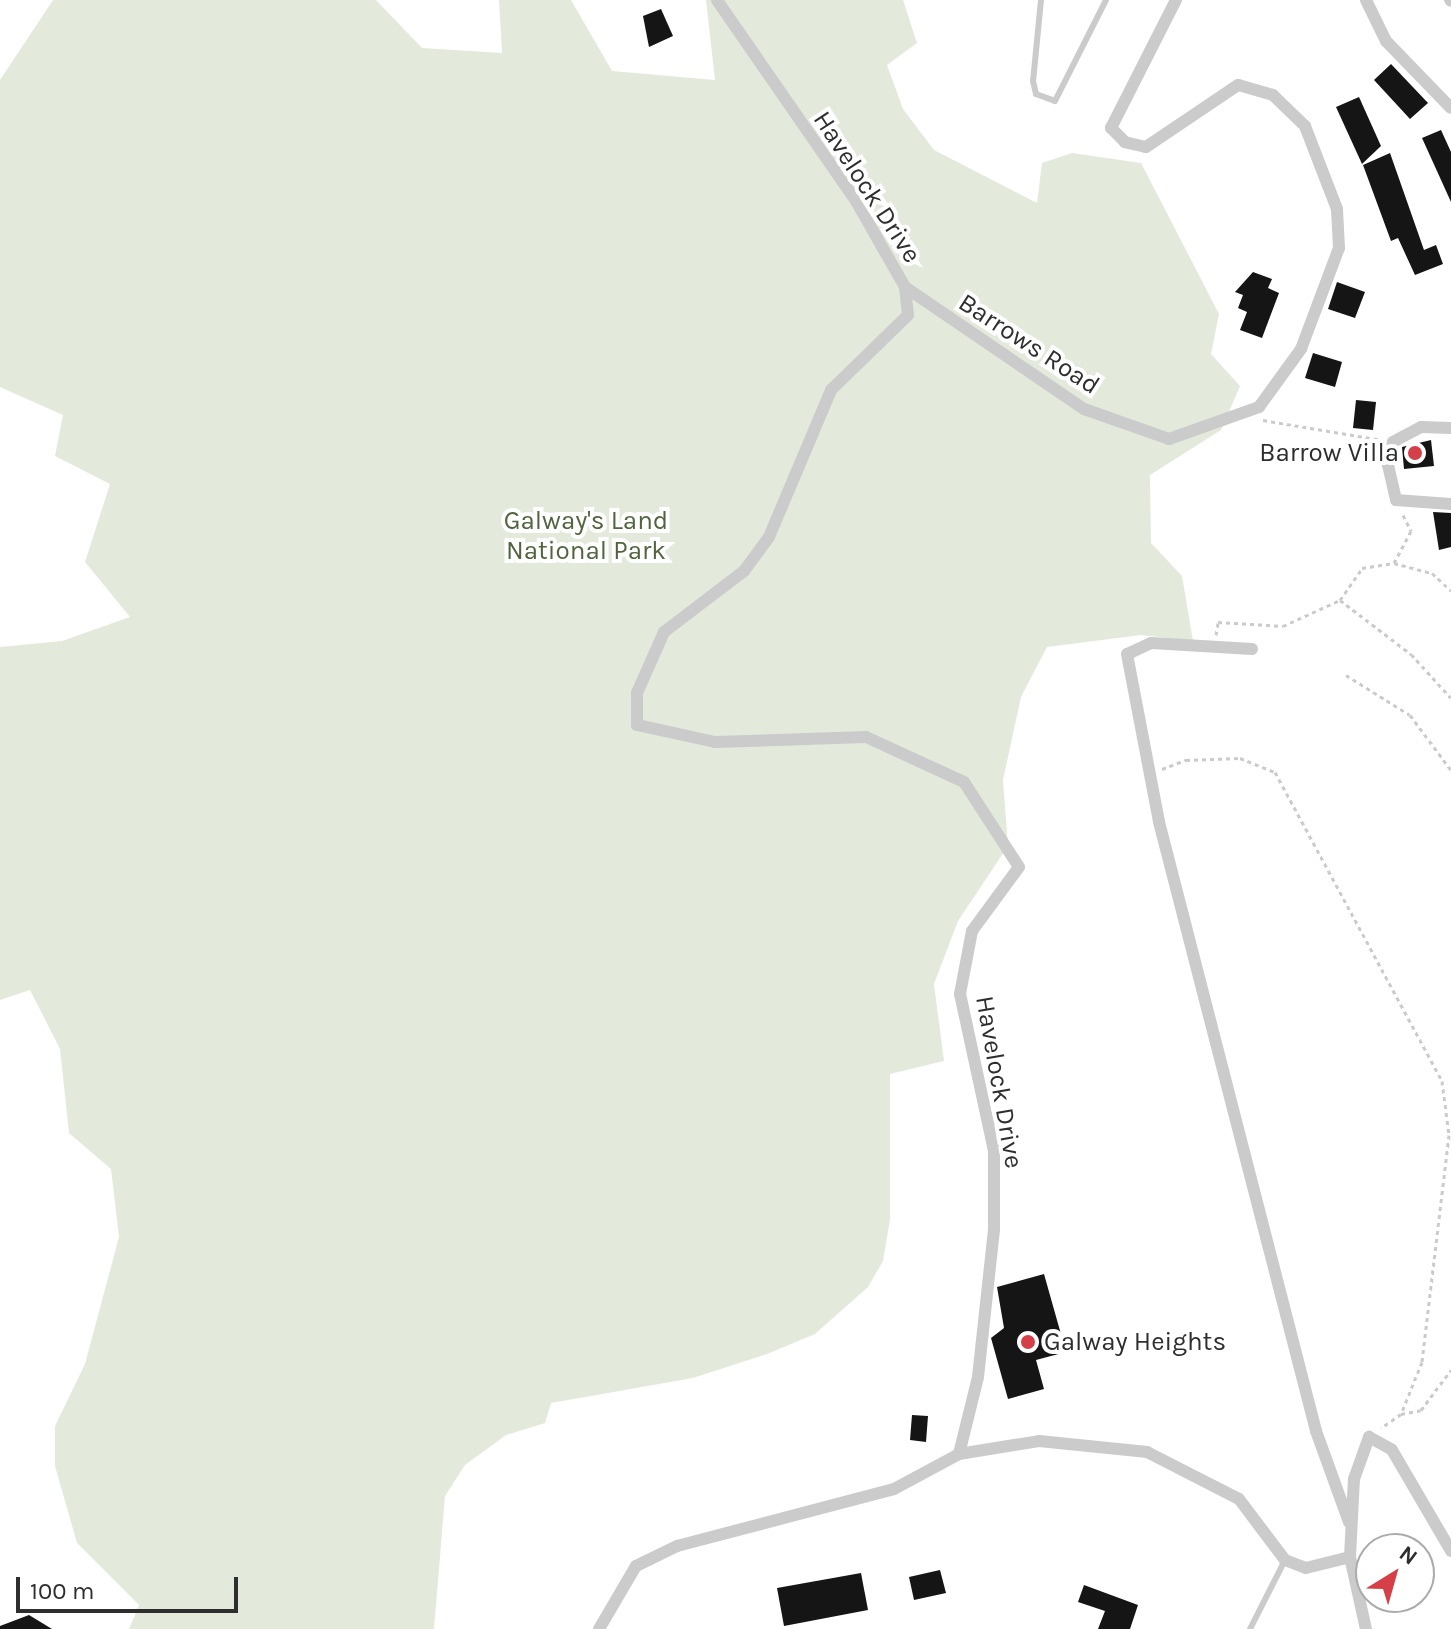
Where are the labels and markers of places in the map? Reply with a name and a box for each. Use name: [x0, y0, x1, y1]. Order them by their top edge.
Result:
place label: Barrow Villa: [1259, 437, 1399, 469]
marker: Barrow Villa: [1406, 444, 1424, 462]
place label: Galway Heights: [1044, 1326, 1226, 1358]
marker: Galway Heights: [1019, 1333, 1037, 1351]

